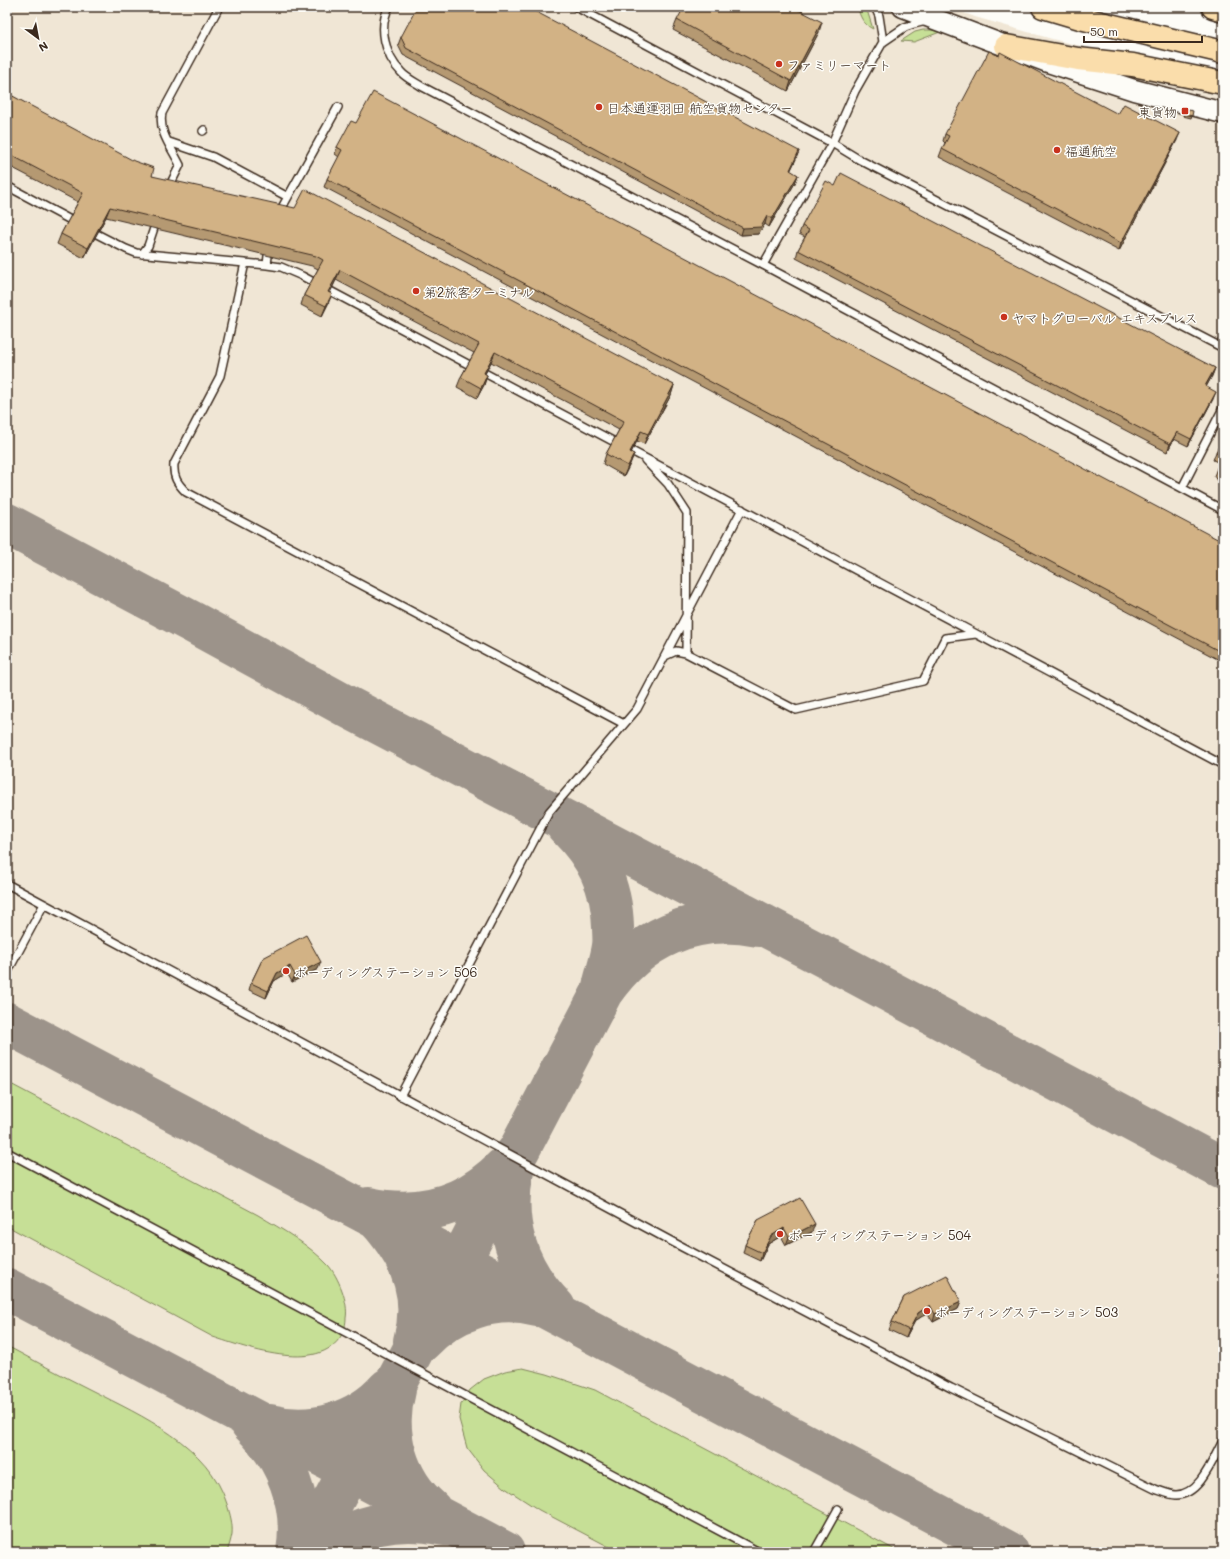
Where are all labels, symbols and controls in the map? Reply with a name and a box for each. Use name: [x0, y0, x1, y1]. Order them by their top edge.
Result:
north arrow: [18, 18, 58, 58]
scale bar: [1084, 18, 1202, 44]
text: 50 m: [1090, 23, 1118, 39]
text: N: [36, 38, 51, 55]
place label: ファミリーマート: [787, 56, 891, 73]
marker: ファミリーマート: [774, 59, 784, 69]
place label: 日本通運羽田 航空貨物センター: [607, 99, 793, 116]
marker: 日本通運羽田 航空貨物センター: [594, 102, 604, 112]
place label: 東貨物: [1138, 103, 1177, 120]
marker: 東貨物: [1180, 106, 1190, 116]
place label: 福通航空: [1065, 142, 1117, 159]
marker: 福通航空: [1052, 145, 1062, 155]
place label: 第2旅客ターミナル: [424, 283, 534, 300]
marker: 第2旅客ターミナル: [411, 286, 421, 296]
place label: ヤマトグローバル エキスプレス: [1012, 309, 1197, 326]
marker: ヤマトグローバル エキスプレス: [999, 312, 1009, 322]
place label: ボーディングステーション 506: [294, 963, 478, 980]
marker: ボーディングステーション 506: [281, 966, 291, 976]
place label: ボーディングステーション 504: [788, 1226, 972, 1243]
marker: ボーディングステーション 504: [775, 1229, 785, 1239]
place label: ボーディングステーション 503: [935, 1303, 1119, 1320]
marker: ボーディングステーション 503: [922, 1306, 932, 1316]

